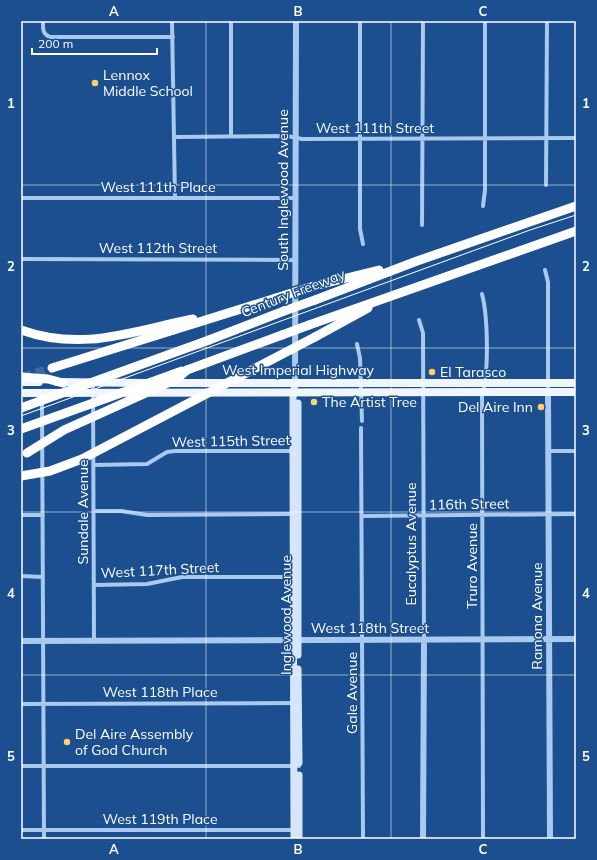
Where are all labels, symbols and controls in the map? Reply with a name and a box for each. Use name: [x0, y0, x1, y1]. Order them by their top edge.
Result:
text: A: [109, 3, 119, 19]
text: B: [294, 3, 303, 19]
text: C: [479, 3, 488, 19]
scale bar: [32, 30, 157, 56]
text: 200 m: [38, 36, 73, 51]
place label: Lennox Middle School: [103, 66, 193, 100]
marker: Lennox Middle School: [90, 78, 100, 88]
text: 1: [7, 95, 15, 111]
text: 1: [582, 95, 590, 111]
street label: South Inglewood Avenue: [274, 109, 292, 271]
street label: West 111th Street: [316, 119, 434, 137]
street label: West 111th Place: [101, 178, 216, 196]
street label: West 112th Street: [99, 239, 217, 257]
text: 2: [7, 258, 15, 274]
text: 2: [582, 258, 590, 274]
street label: Century Freeway: [238, 265, 348, 321]
street label: West Imperial Highway: [222, 361, 375, 379]
place label: El Tarasco: [440, 363, 506, 381]
marker: El Tarasco: [427, 367, 437, 377]
place label: The Artist Tree: [322, 393, 417, 411]
marker: The Artist Tree: [309, 397, 319, 407]
place label: Del Aire Inn: [458, 398, 533, 416]
marker: Del Aire Inn: [536, 402, 546, 412]
text: 3: [7, 422, 15, 438]
text: 3: [582, 422, 590, 438]
street label: West 115th Street: [172, 431, 290, 451]
street label: Sundale Avenue: [74, 459, 92, 565]
street label: Eucalyptus Avenue: [402, 482, 420, 606]
street label: 116th Street: [429, 494, 510, 514]
street label: Truro Avenue: [463, 523, 481, 609]
street label: Inglewood Avenue: [277, 555, 295, 675]
street label: West 117th Street: [100, 558, 220, 582]
street label: Ramona Avenue: [528, 562, 546, 670]
text: 4: [7, 585, 15, 601]
text: 4: [582, 585, 590, 601]
street label: West 118th Street: [311, 619, 429, 637]
street label: Gale Avenue: [343, 652, 361, 734]
street label: West 118th Place: [103, 683, 218, 701]
place label: Del Aire Assembly of God Church: [75, 725, 194, 759]
marker: Del Aire Assembly of God Church: [62, 737, 72, 747]
text: 5: [7, 748, 15, 764]
text: 5: [582, 748, 590, 764]
street label: West 119th Place: [103, 810, 218, 828]
text: A: [109, 841, 119, 857]
text: B: [294, 841, 303, 857]
text: C: [479, 841, 488, 857]

